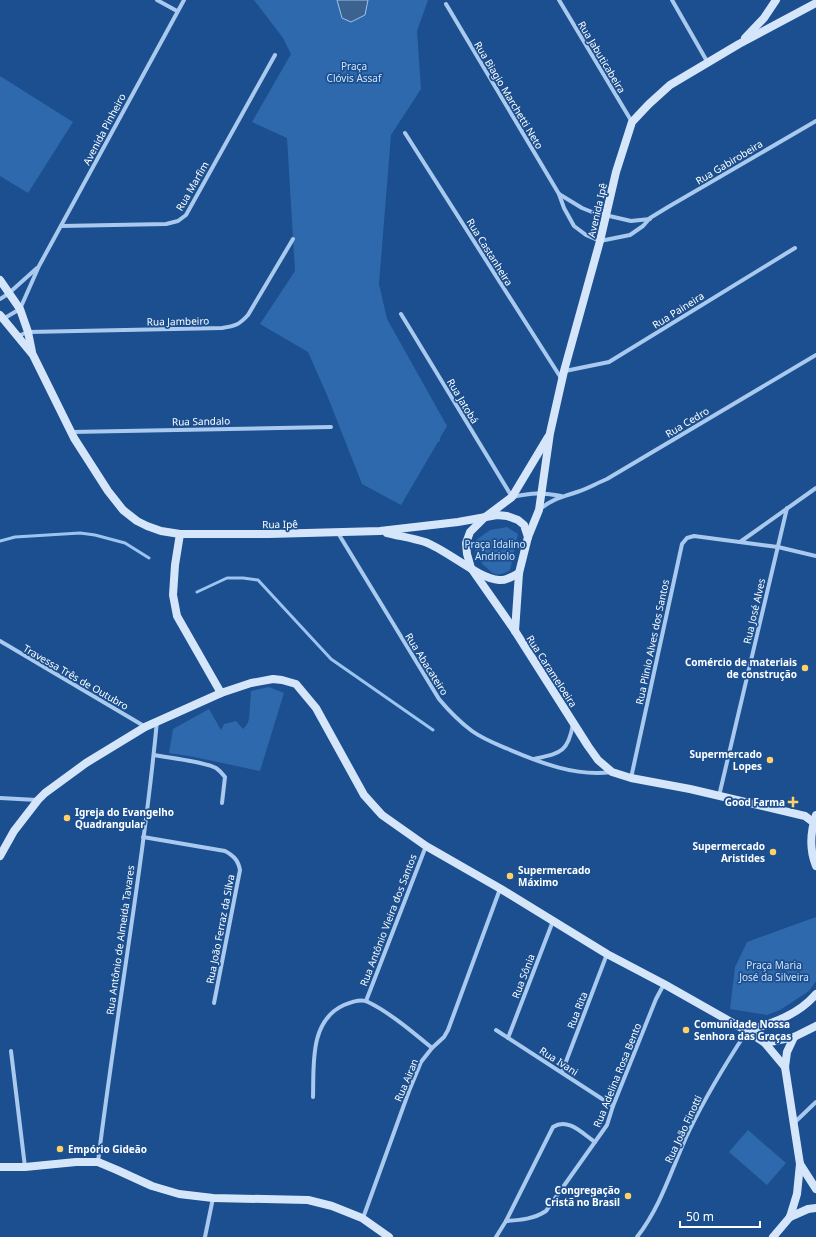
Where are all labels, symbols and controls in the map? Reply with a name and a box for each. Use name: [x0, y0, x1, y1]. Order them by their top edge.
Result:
street label: Rua Jabuticabeira: [575, 18, 629, 96]
street label: Rua Biagio Marchetti Neto: [471, 39, 547, 151]
park label: Praça Clóvis Assaf: [327, 59, 382, 85]
street label: Avenida Pinheiro: [79, 91, 129, 167]
street label: Rua Gabirobeira: [693, 136, 765, 188]
street label: Rua Marfim: [172, 159, 212, 213]
street label: Avenida Ipê: [584, 181, 610, 239]
street label: Rua Castanheira: [464, 216, 516, 288]
street label: Rua Paineira: [649, 288, 707, 332]
street label: Rua Jambeiro: [147, 313, 209, 329]
street label: Rua Jatobá: [444, 376, 482, 426]
street label: Rua Cedro: [663, 403, 711, 441]
street label: Rua Sandalo: [172, 413, 230, 429]
street label: Rua Ipê: [262, 517, 298, 531]
park label: Praça Idalino Andriolo: [464, 537, 526, 563]
street label: Rua José Alves: [740, 577, 768, 645]
street label: Rua Plinio Alves dos Santos: [632, 578, 672, 706]
street label: Rua Abacateiro: [402, 630, 452, 698]
street label: Rua Carameloeira: [523, 632, 581, 710]
street label: Travessa Três de Outubro: [21, 641, 131, 713]
place label: Comércio de materiais de construção: [685, 655, 797, 681]
marker: Comércio de materiais de construção: [800, 663, 810, 673]
place label: Supermercado Lopes: [690, 747, 762, 773]
marker: Supermercado Lopes: [765, 755, 775, 765]
place label: Good Farma: [725, 795, 785, 809]
marker: Good Farma: [788, 797, 798, 807]
place label: Igreja do Evangelho Quadrangular: [75, 805, 174, 831]
marker: Igreja do Evangelho Quadrangular: [62, 813, 72, 823]
place label: Supermercado Aristides: [693, 839, 765, 865]
marker: Supermercado Aristides: [768, 847, 778, 857]
street label: Rua Antônio Vieira dos Santos: [356, 852, 420, 988]
place label: Supermercado Máximo: [518, 863, 590, 889]
street label: Rua Antônio de Almeida Tavares: [103, 864, 137, 1016]
marker: Supermercado Máximo: [505, 871, 515, 881]
street label: Rua João Ferraz da Silva: [203, 873, 237, 985]
street label: Rua Sônia: [508, 952, 538, 1000]
park label: Praça Maria José da Silveira: [738, 958, 809, 984]
street label: Rua Rita: [564, 989, 590, 1031]
place label: Comunidade Nossa Senhora das Graças: [694, 1017, 791, 1043]
street label: Rua Adelina Rosa Bento: [590, 1021, 644, 1129]
marker: Comunidade Nossa Senhora das Graças: [681, 1025, 691, 1035]
street label: Rua Ivani: [537, 1043, 581, 1079]
street label: Rua Airan: [391, 1056, 421, 1104]
street label: Rua João Finotti: [661, 1093, 705, 1165]
place label: Empório Gideão: [68, 1142, 147, 1156]
marker: Empório Gideão: [55, 1144, 65, 1154]
place label: Congregação Cristã no Brasil: [545, 1183, 620, 1209]
marker: Congregação Cristã no Brasil: [623, 1191, 633, 1201]
scale bar: [680, 1203, 760, 1229]
text: 50 m: [686, 1208, 714, 1225]

